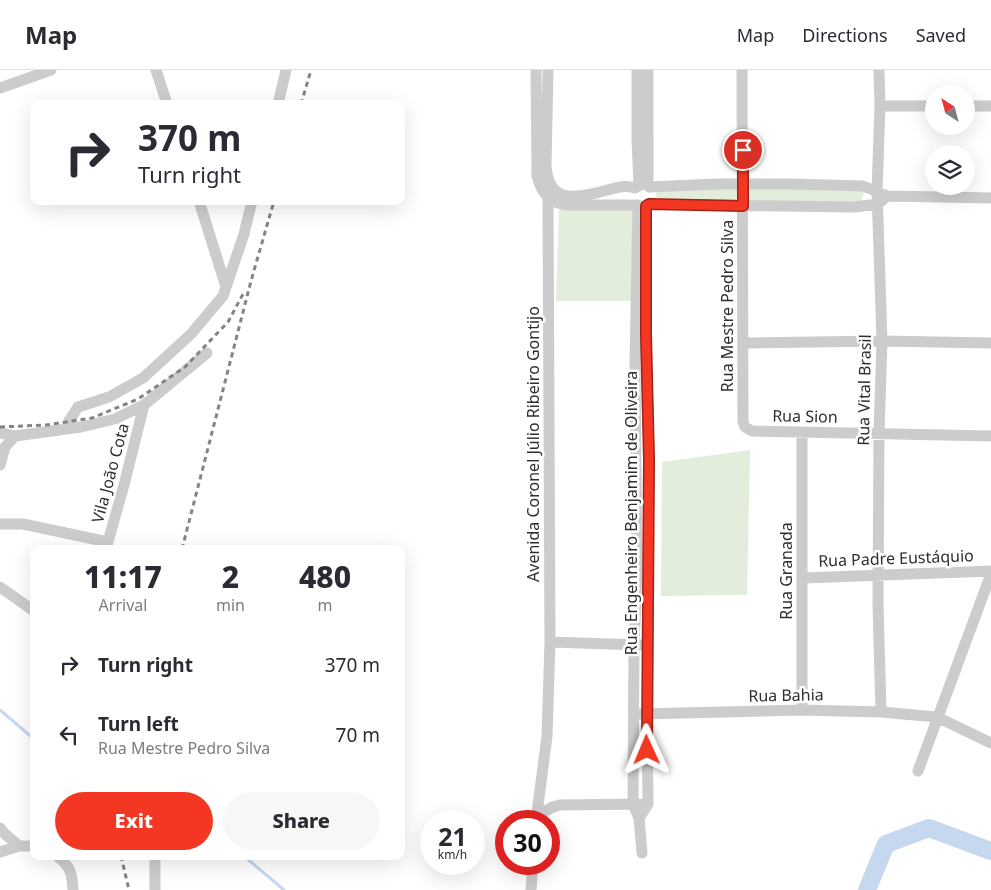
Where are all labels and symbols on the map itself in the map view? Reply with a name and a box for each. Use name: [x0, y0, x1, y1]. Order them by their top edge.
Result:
north arrow: [925, 85, 975, 135]
pin: [722, 129, 764, 171]
street label: Rua Mestre Pedro Silva: [716, 220, 738, 392]
street label: Avenida Coronel Júlio Ribeiro Gontijo: [522, 306, 544, 582]
street label: Rua Vital Brasil: [852, 334, 876, 446]
street label: Rua Engenheiro Benjamim de Oliveira: [620, 371, 642, 655]
street label: Rua Sion: [772, 404, 838, 428]
street label: Vila João Cota: [86, 421, 134, 525]
street label: Rua Granada: [775, 522, 797, 620]
street label: Rua Padre Eustáquio: [818, 544, 974, 572]
street label: Rua Bahia: [748, 683, 824, 707]
position arrow: [620, 723, 672, 775]
speed limit sign: 30: [495, 810, 560, 875]

